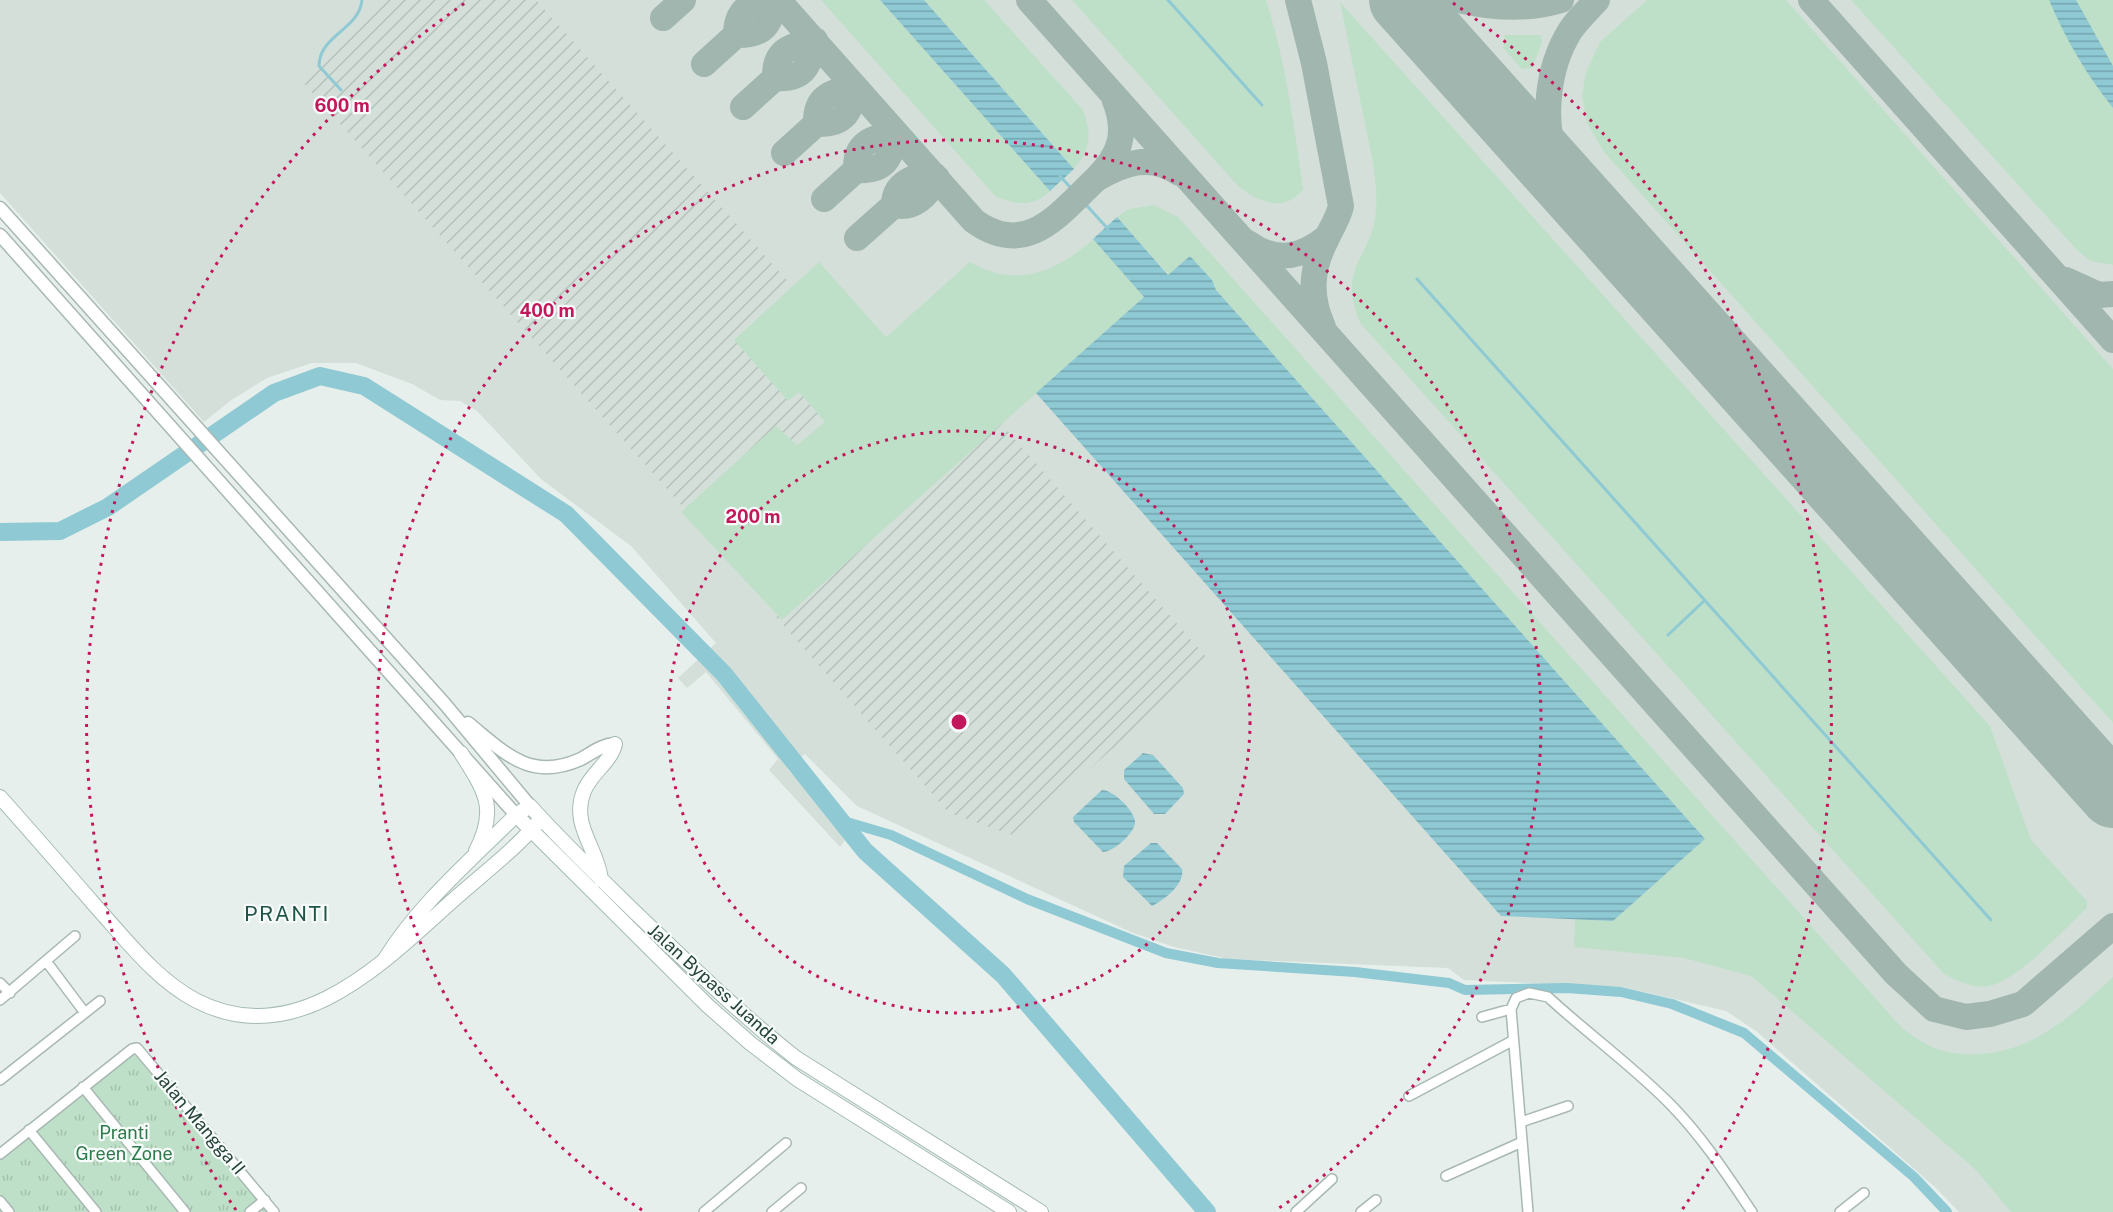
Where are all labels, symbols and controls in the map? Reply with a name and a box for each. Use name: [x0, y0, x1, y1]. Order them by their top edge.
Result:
text: 600 m: [314, 95, 370, 116]
text: 400 m: [519, 300, 575, 321]
text: 200 m: [726, 506, 780, 527]
centre of rings: [949, 712, 969, 732]
district label: PRANTI: [244, 901, 330, 926]
street label: Jalan Bypass Juanda: [644, 919, 784, 1049]
street label: Jalan Mangga II: [150, 1066, 250, 1178]
park label: Pranti Green Zone: [75, 1122, 173, 1164]

